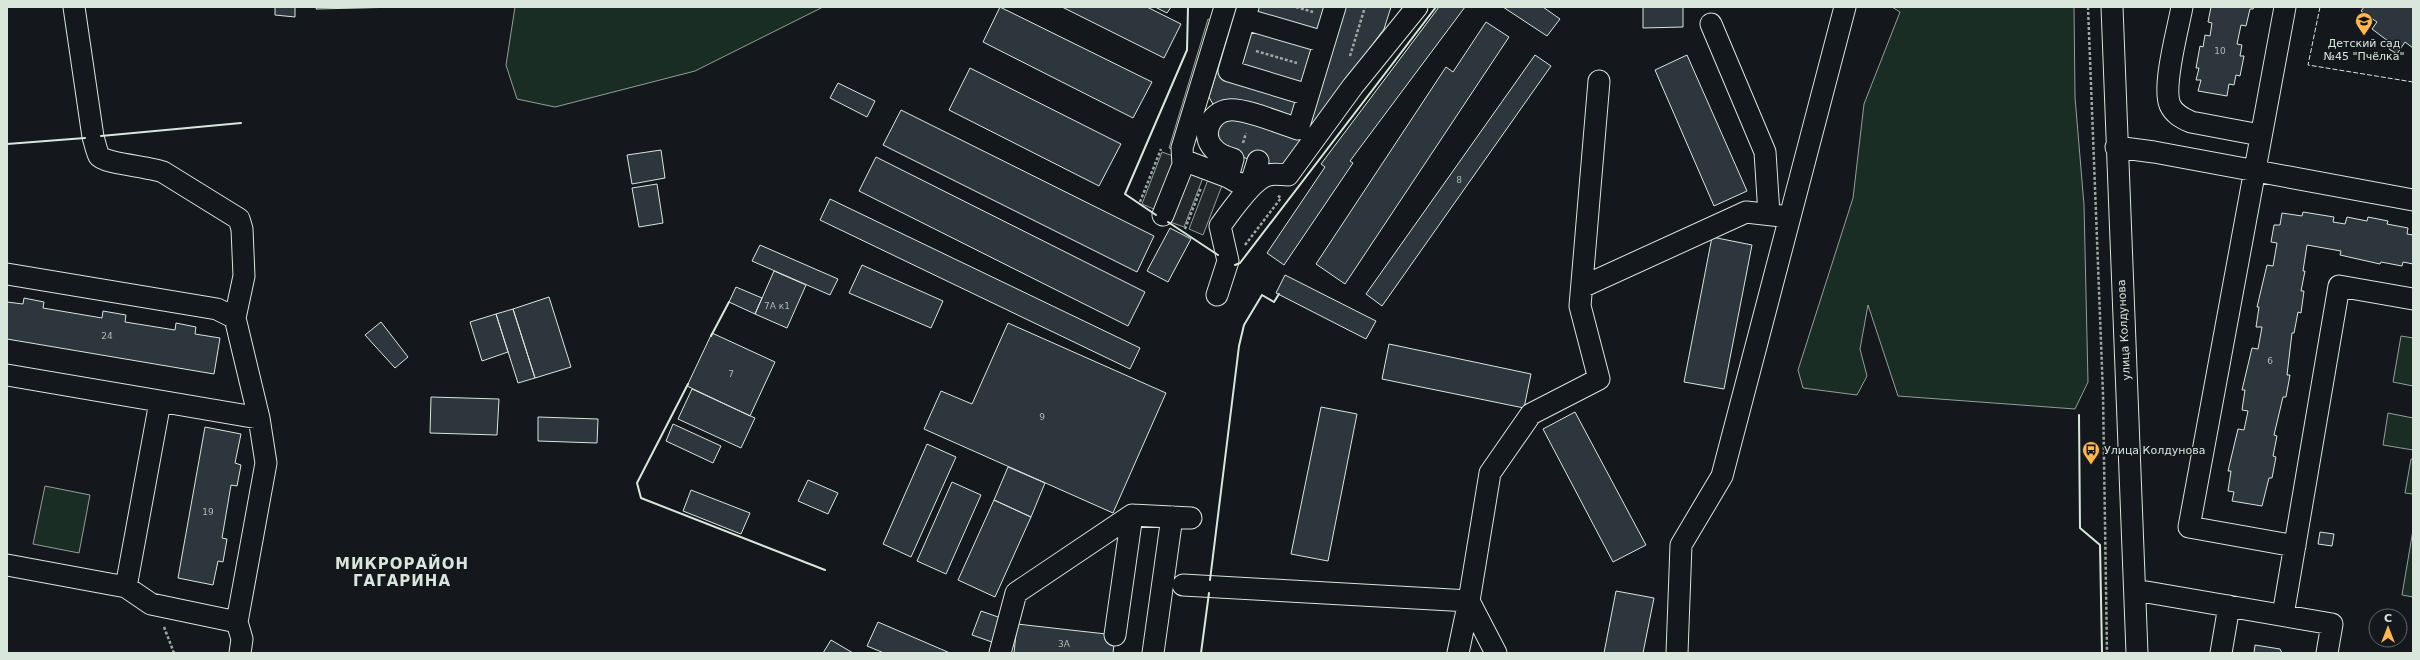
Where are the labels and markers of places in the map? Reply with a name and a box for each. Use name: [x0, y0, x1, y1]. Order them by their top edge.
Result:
school or university icon: Детский сад №45 "Пчёлка": [2354, 11, 2374, 36]
place label: Детский сад №45 "Пчёлка": [2323, 37, 2405, 63]
bus stop icon: Улица Колдунова: [2081, 440, 2101, 465]
place label: Улица Колдунова: [2104, 444, 2205, 457]

